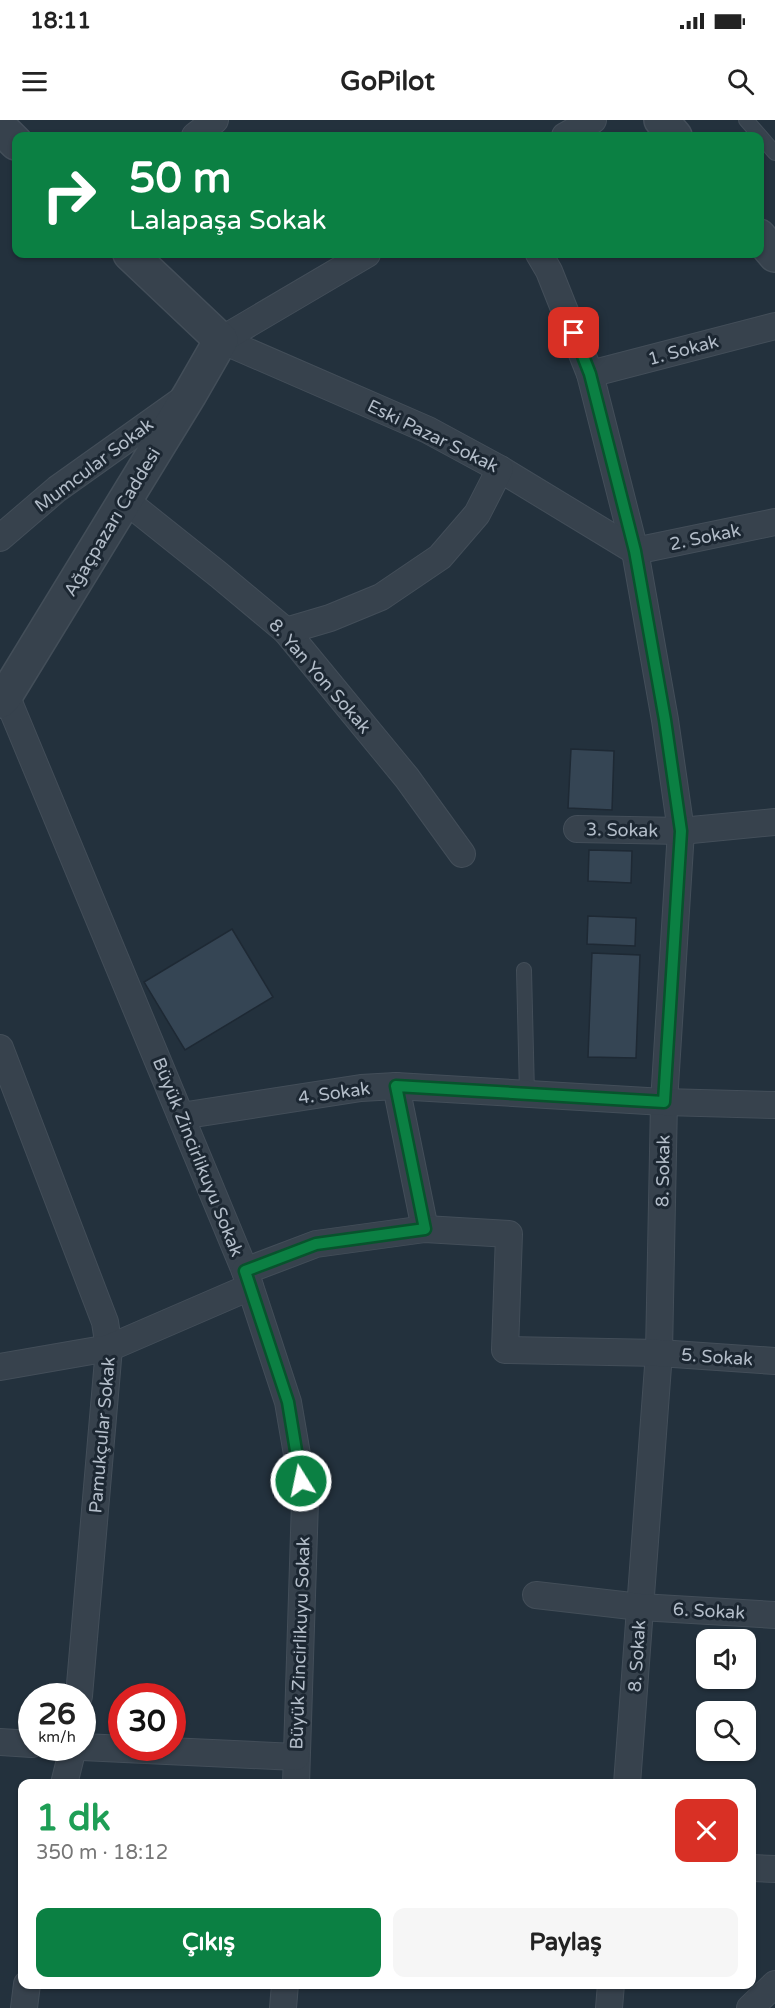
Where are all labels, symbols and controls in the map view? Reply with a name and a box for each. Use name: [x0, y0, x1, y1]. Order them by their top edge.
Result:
text: 18:11: [30, 8, 91, 34]
icon: menu: [18, 65, 51, 98]
text: GoPilot: [340, 65, 435, 98]
icon: search: [724, 65, 757, 98]
text: 50 m: [129, 153, 231, 204]
icon: right: [30, 156, 108, 234]
text: Lalapaşa Sokak: [129, 204, 326, 237]
pin: [548, 307, 599, 358]
icon: arrive: [557, 316, 590, 349]
street label: 1. Sokak: [645, 330, 721, 370]
street label: Eski Pazar Sokak: [364, 395, 502, 477]
street label: Mumcular Sokak: [30, 413, 158, 517]
street label: Ağaçpazarı Caddesi: [59, 444, 165, 600]
street label: 2. Sokak: [667, 519, 743, 555]
street label: 8. Yan Yon Sokak: [264, 614, 376, 738]
street label: 3. Sokak: [586, 818, 658, 842]
street label: Büyük Zincirlikuyu Sokak: [148, 1054, 248, 1260]
street label: 4. Sokak: [297, 1077, 371, 1109]
street label: 8. Sokak: [651, 1135, 675, 1207]
street label: 5. Sokak: [680, 1344, 754, 1370]
street label: Pamukçular Sokak: [84, 1356, 120, 1514]
position arrow: [269, 1449, 333, 1513]
street label: Büyük Zincirlikuyu Sokak: [285, 1536, 315, 1750]
street label: 6. Sokak: [672, 1598, 746, 1624]
street label: 8. Sokak: [624, 1619, 651, 1693]
map controls: [696, 1629, 756, 1761]
button: sound: [696, 1629, 756, 1689]
speed limit sign: 30: [108, 1683, 186, 1761]
text: 26: [38, 1696, 76, 1733]
button: search: [696, 1701, 756, 1761]
text: km/h: [38, 1728, 76, 1746]
text: 1 dk: [36, 1797, 110, 1840]
button: close: [675, 1799, 738, 1862]
text: 350 m · 18:12: [36, 1841, 168, 1865]
button: Çıkış: [36, 1908, 381, 1977]
button: Paylaş: [393, 1908, 738, 1977]

